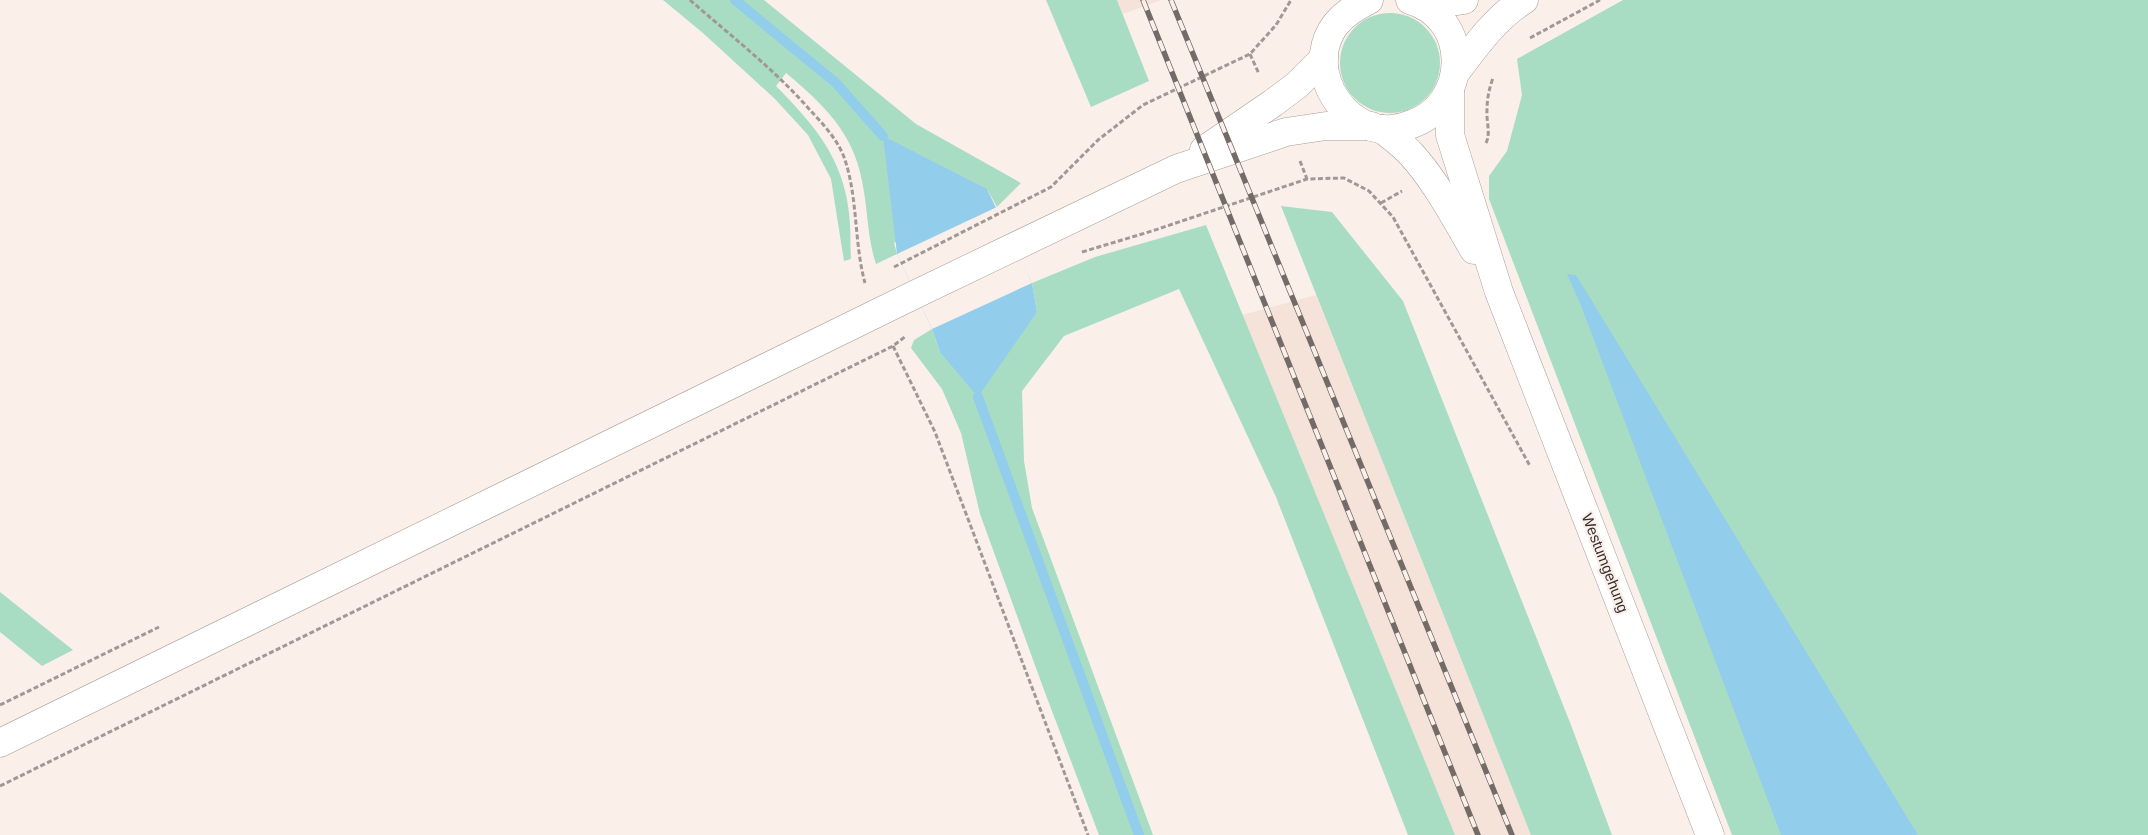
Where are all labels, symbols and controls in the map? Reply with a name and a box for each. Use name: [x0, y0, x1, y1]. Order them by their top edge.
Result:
street label: Westumgehung: [1579, 511, 1632, 615]

